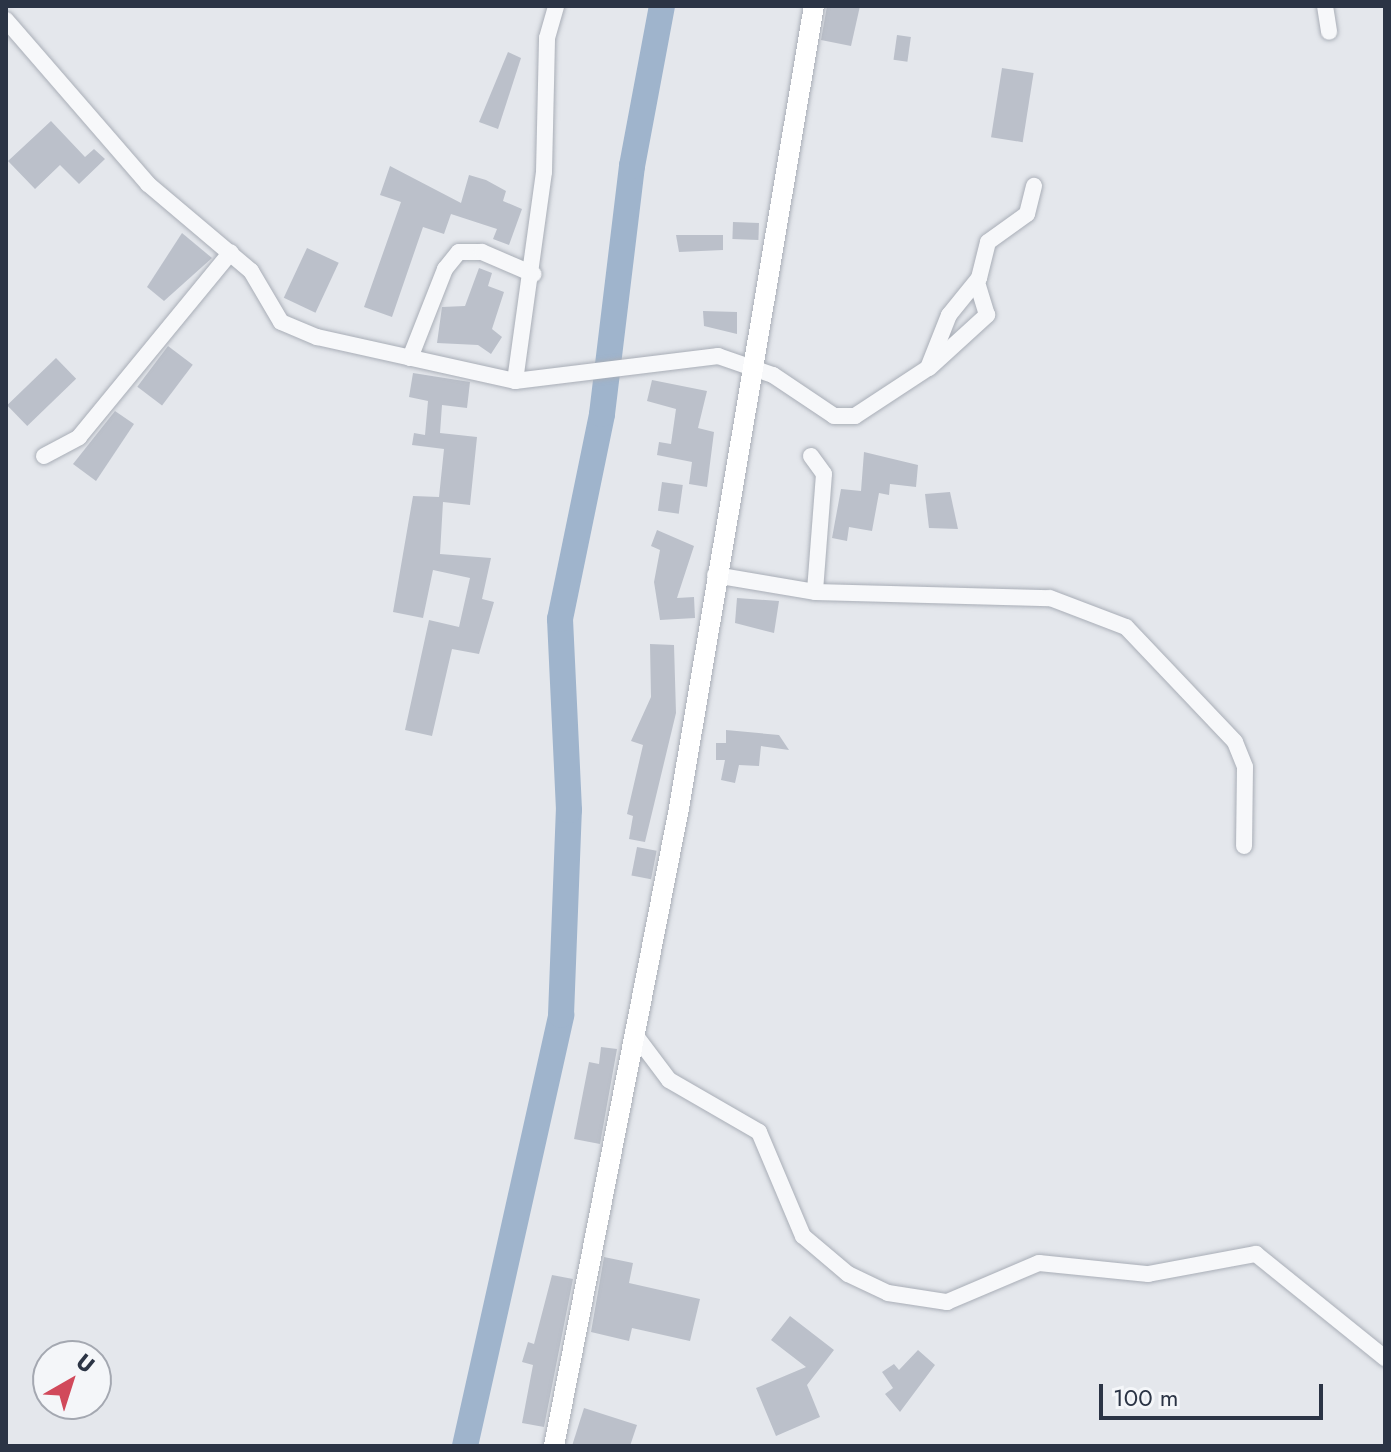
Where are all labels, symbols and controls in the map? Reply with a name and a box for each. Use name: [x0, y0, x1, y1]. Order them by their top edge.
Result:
north arrow: [32, 1340, 112, 1420]
text: U: [70, 1346, 102, 1380]
scale bar: [1103, 1368, 1327, 1418]
text: 100 m: [1113, 1380, 1179, 1415]

